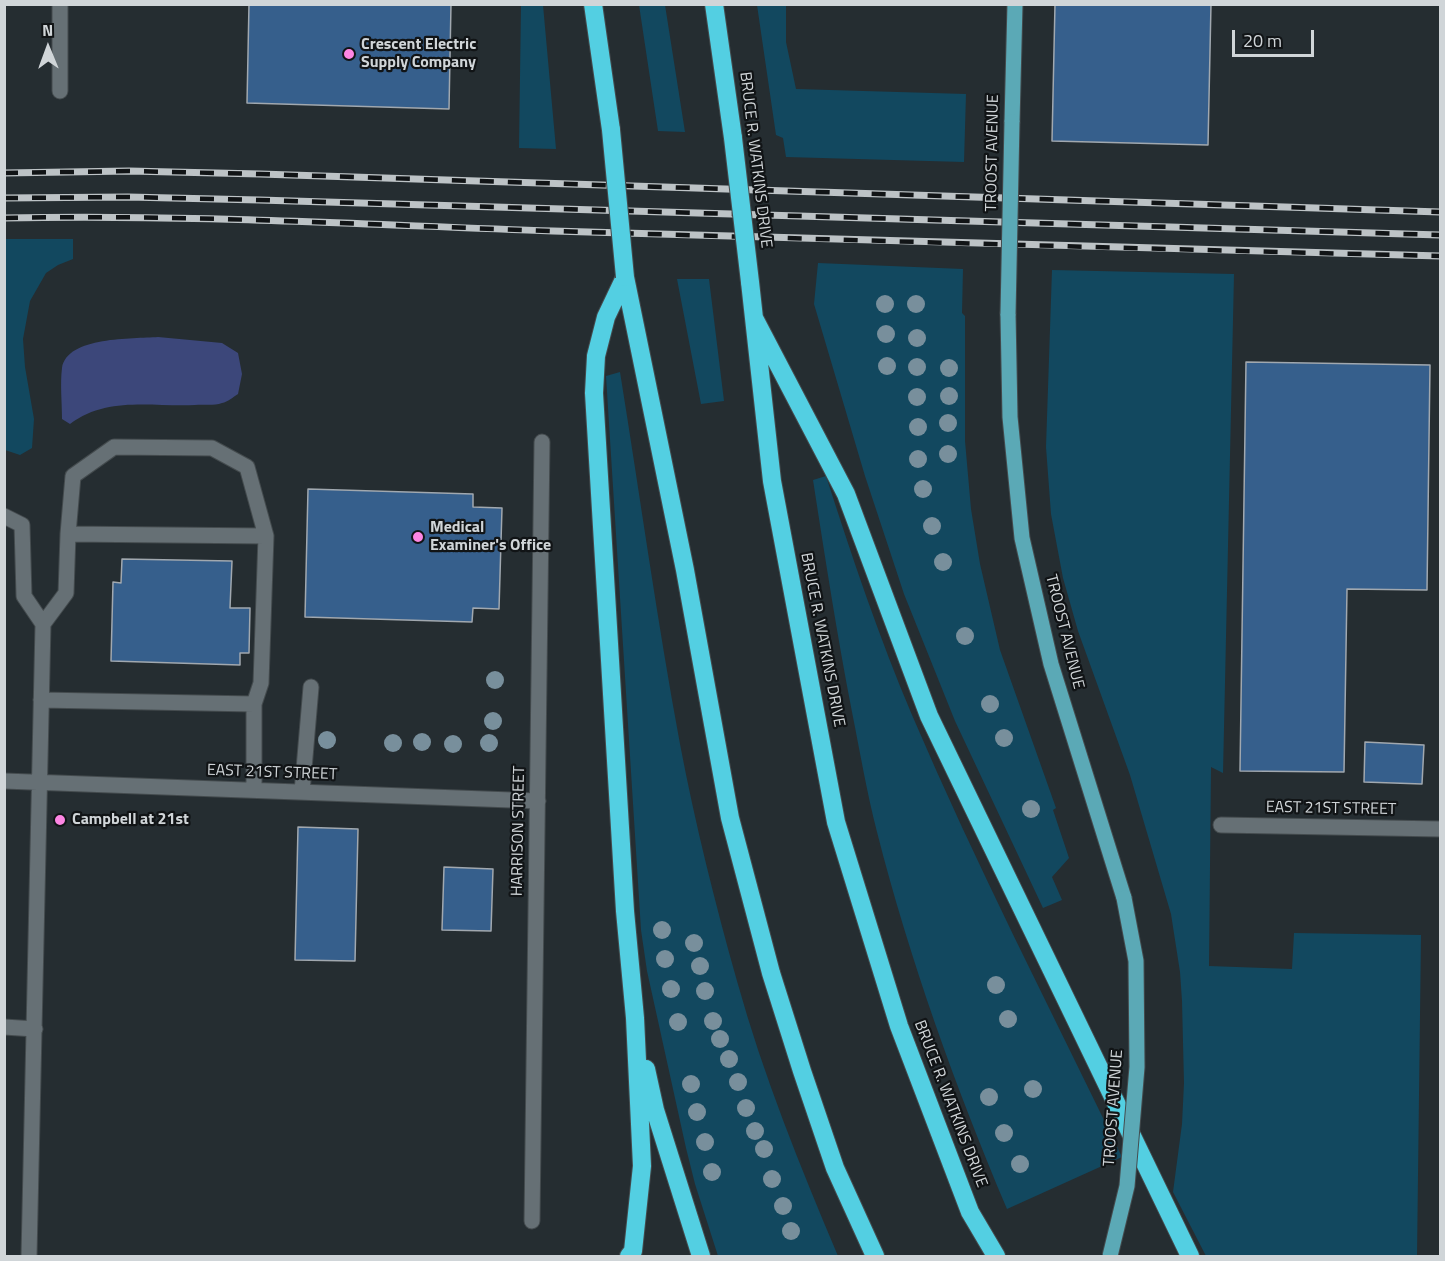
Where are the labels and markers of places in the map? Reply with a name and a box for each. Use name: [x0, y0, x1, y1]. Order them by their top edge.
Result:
place label: Crescent Electric Supply Company: [361, 35, 476, 73]
marker: Crescent Electric Supply Company: [342, 47, 356, 61]
place label: Medical Examiner's Office: [430, 518, 551, 556]
marker: Medical Examiner's Office: [411, 530, 425, 544]
place label: Campbell at 21st: [72, 810, 189, 830]
marker: Campbell at 21st: [53, 813, 67, 827]

